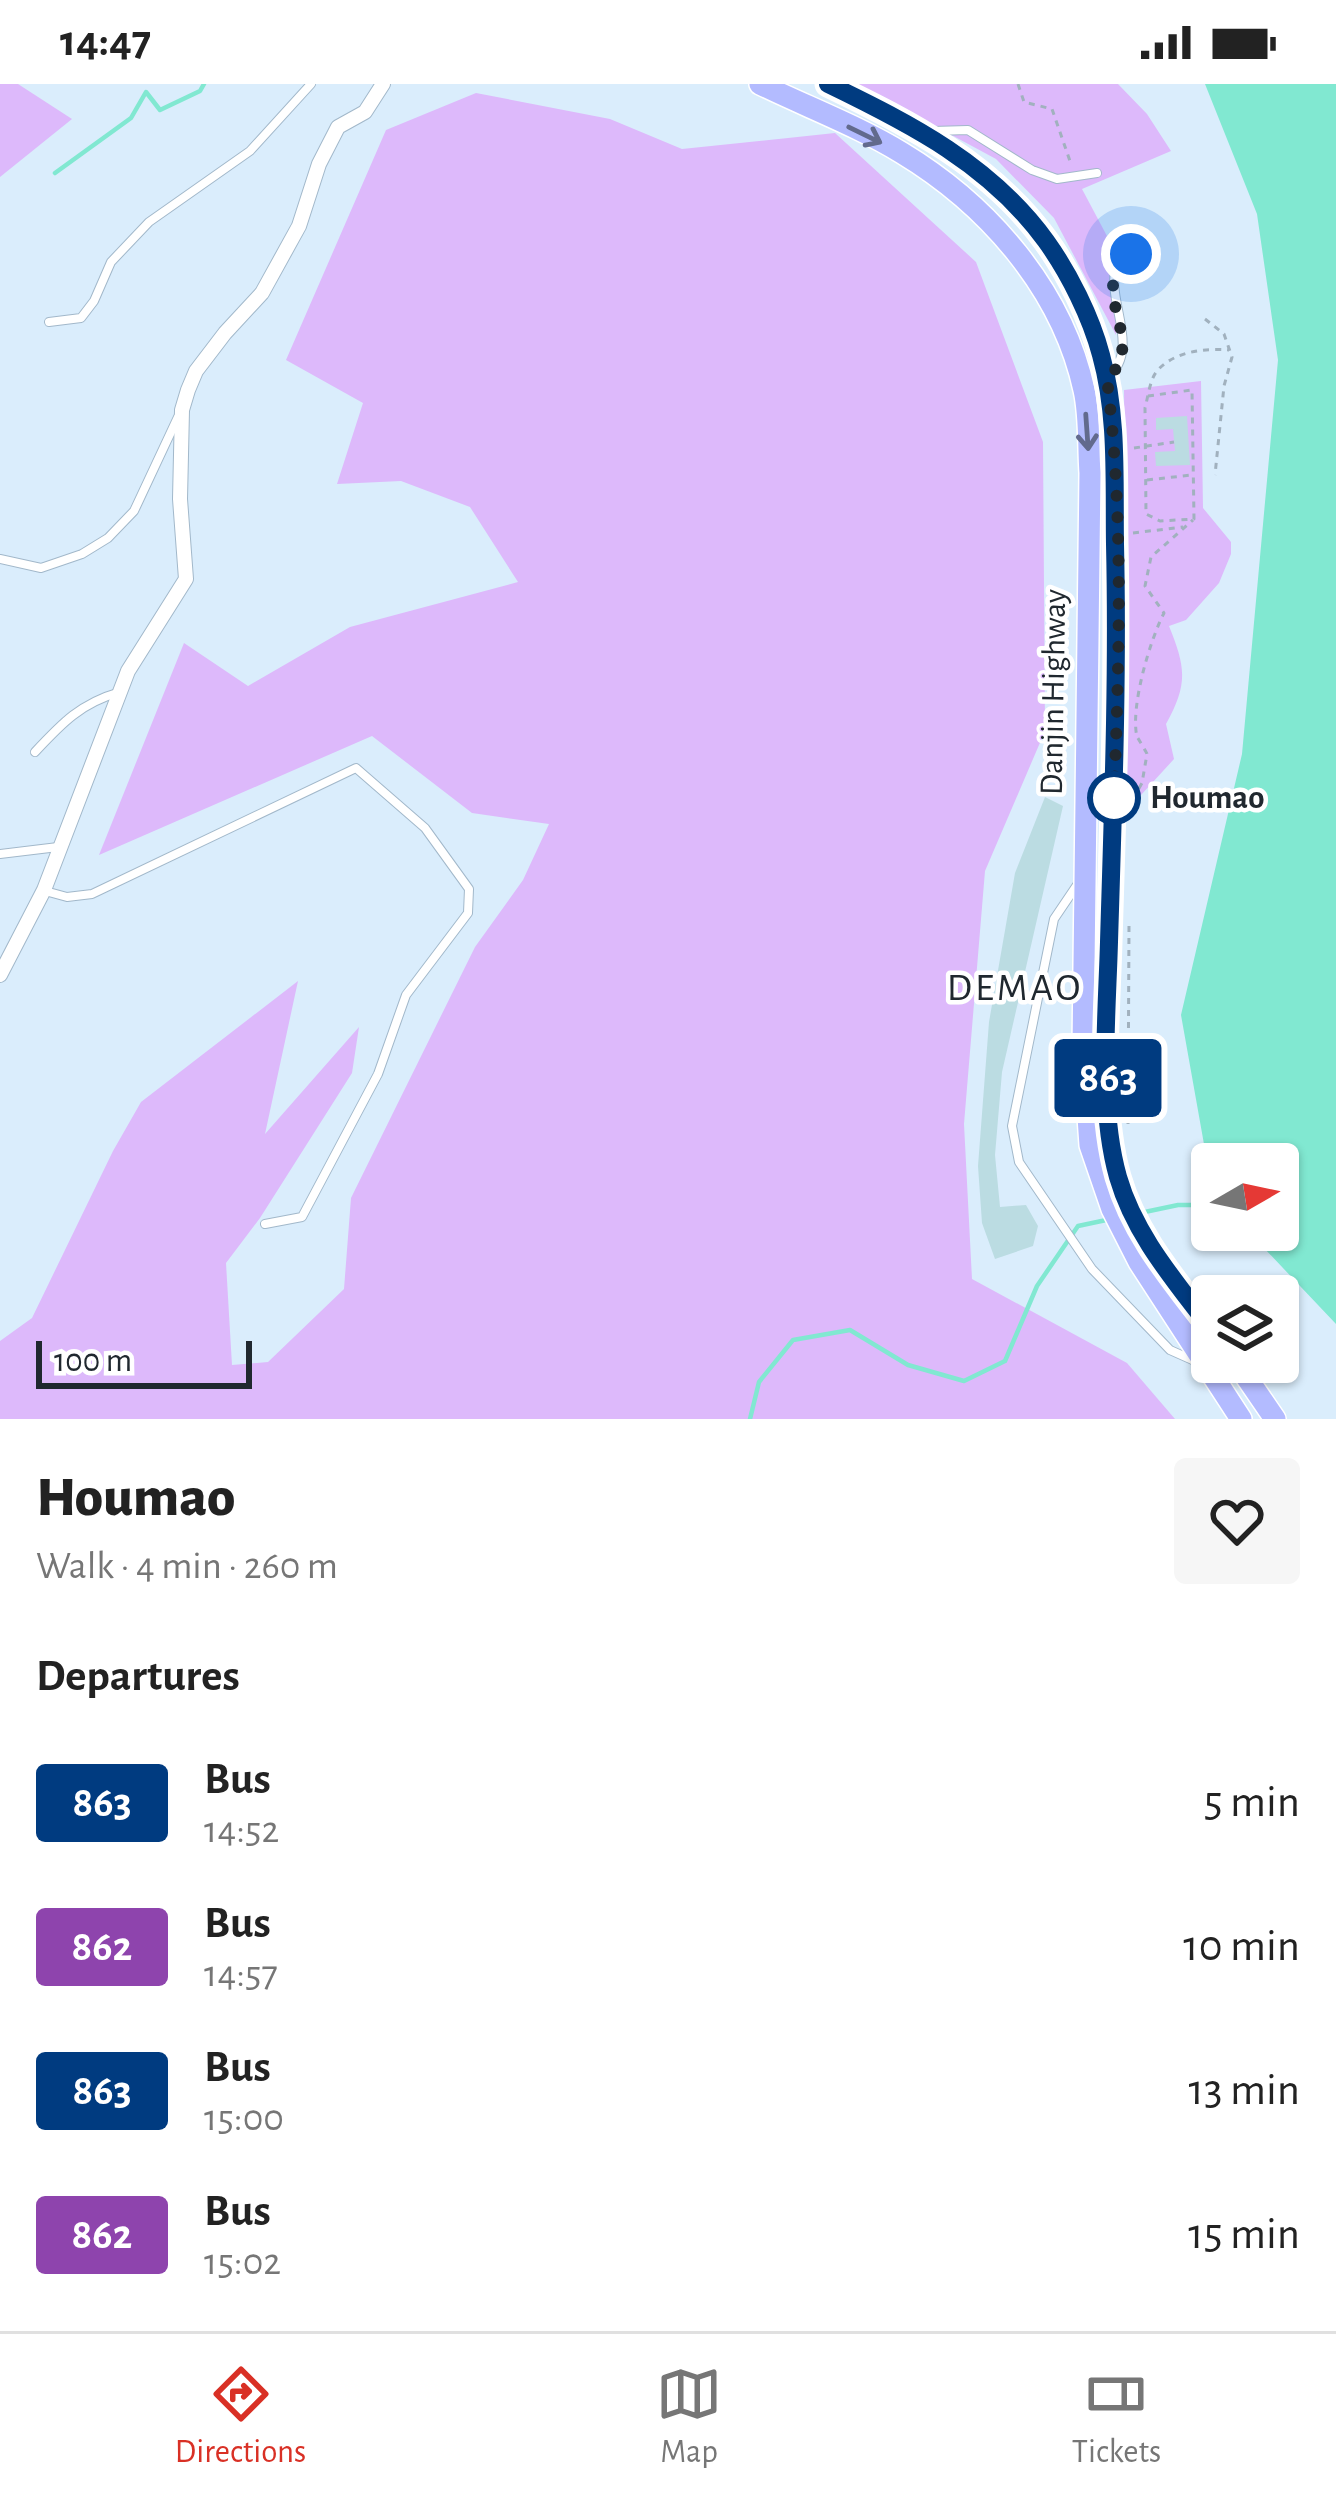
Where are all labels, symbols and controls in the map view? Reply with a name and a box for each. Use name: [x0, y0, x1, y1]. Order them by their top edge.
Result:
text: 14:47: [60, 19, 151, 64]
one-way arrow: [846, 125, 882, 147]
your location: [1101, 224, 1161, 284]
one-way arrow: [1076, 412, 1099, 451]
street label: Danjin Highway: [1036, 589, 1072, 795]
marker: Houmao: [1089, 773, 1139, 823]
place label: Houmao: [1150, 782, 1264, 815]
district label: DEMAO: [947, 969, 1083, 1008]
line badge: 863: [1039, 1039, 1177, 1117]
text: 863: [1078, 1057, 1138, 1099]
north arrow: [1191, 1143, 1299, 1251]
map controls: [1191, 1143, 1299, 1383]
button: layers: [1191, 1275, 1299, 1383]
scale bar: [36, 1335, 252, 1388]
text: 100 m: [54, 1345, 132, 1378]
button: heart: [1174, 1458, 1300, 1584]
text: Houmao: [36, 1469, 235, 1526]
text: Walk · 4 min · 260 m: [36, 1547, 338, 1586]
text: Departures: [36, 1654, 240, 1699]
text: Bus: [204, 1757, 271, 1802]
text: 5 min: [1204, 1780, 1300, 1825]
text: 863: [72, 1782, 132, 1824]
text: 14:52: [204, 1811, 279, 1850]
text: Bus: [204, 1901, 271, 1946]
text: 10 min: [1183, 1924, 1300, 1969]
text: 862: [72, 1926, 132, 1968]
text: 14:57: [204, 1955, 278, 1994]
text: Bus: [204, 2045, 271, 2090]
text: 13 min: [1188, 2068, 1300, 2113]
text: 863: [72, 2070, 132, 2112]
text: 15:00: [204, 2099, 284, 2138]
text: Bus: [204, 2189, 271, 2234]
text: 15 min: [1188, 2212, 1300, 2257]
text: 862: [72, 2214, 132, 2256]
text: 15:02: [204, 2243, 281, 2282]
tab: Directions: [175, 2361, 306, 2473]
tab: Map: [656, 2361, 722, 2473]
tab: Tickets: [1072, 2361, 1161, 2473]

